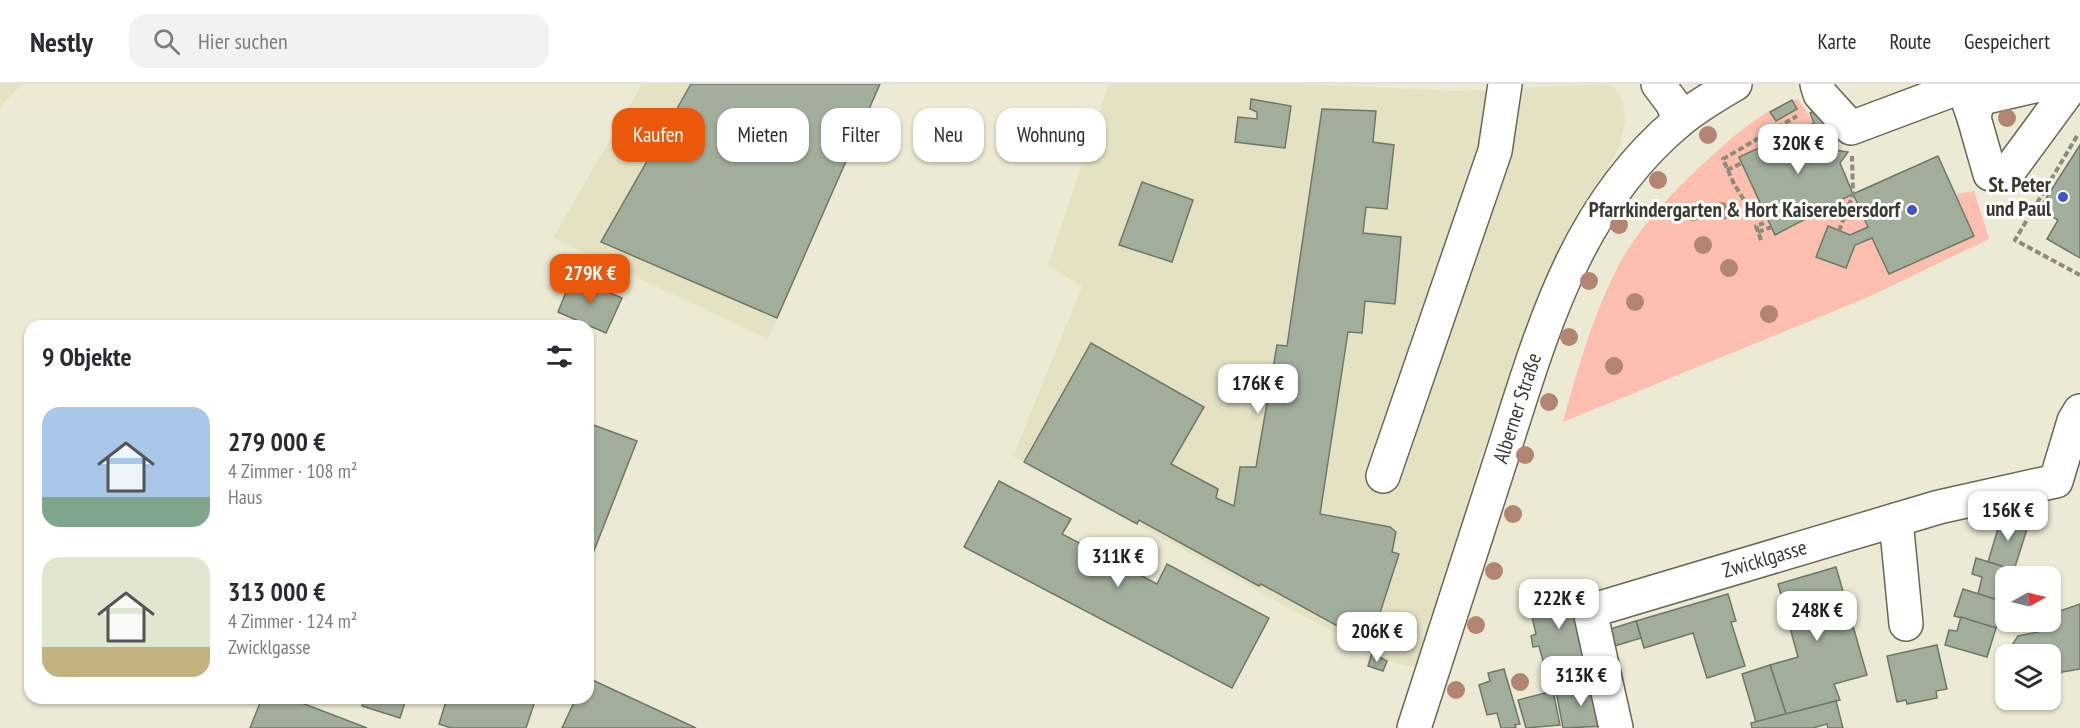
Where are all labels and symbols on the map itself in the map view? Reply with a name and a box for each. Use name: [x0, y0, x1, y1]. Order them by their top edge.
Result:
pin: 320K €: [1749, 124, 1847, 175]
place label: St. Peter und Paul: [1986, 171, 2052, 222]
marker: St. Peter und Paul: [2056, 190, 2070, 204]
place label: Pfarrkindergarten & Hort Kaiserebersdorf: [1589, 196, 1901, 223]
marker: Pfarrkindergarten & Hort Kaiserebersdorf: [1905, 203, 1919, 217]
pin: 279K €: [541, 254, 639, 305]
street label: Alberner Straße: [1486, 349, 1547, 467]
pin: 176K €: [1209, 364, 1307, 415]
pin: 156K €: [1959, 491, 2057, 542]
street label: Zwicklgasse: [1719, 533, 1810, 584]
pin: 311K €: [1069, 537, 1167, 588]
north arrow: [1995, 566, 2061, 632]
pin: 222K €: [1510, 579, 1608, 630]
pin: 248K €: [1768, 591, 1866, 642]
pin: 206K €: [1328, 612, 1426, 663]
pin: 313K €: [1532, 656, 1630, 707]

